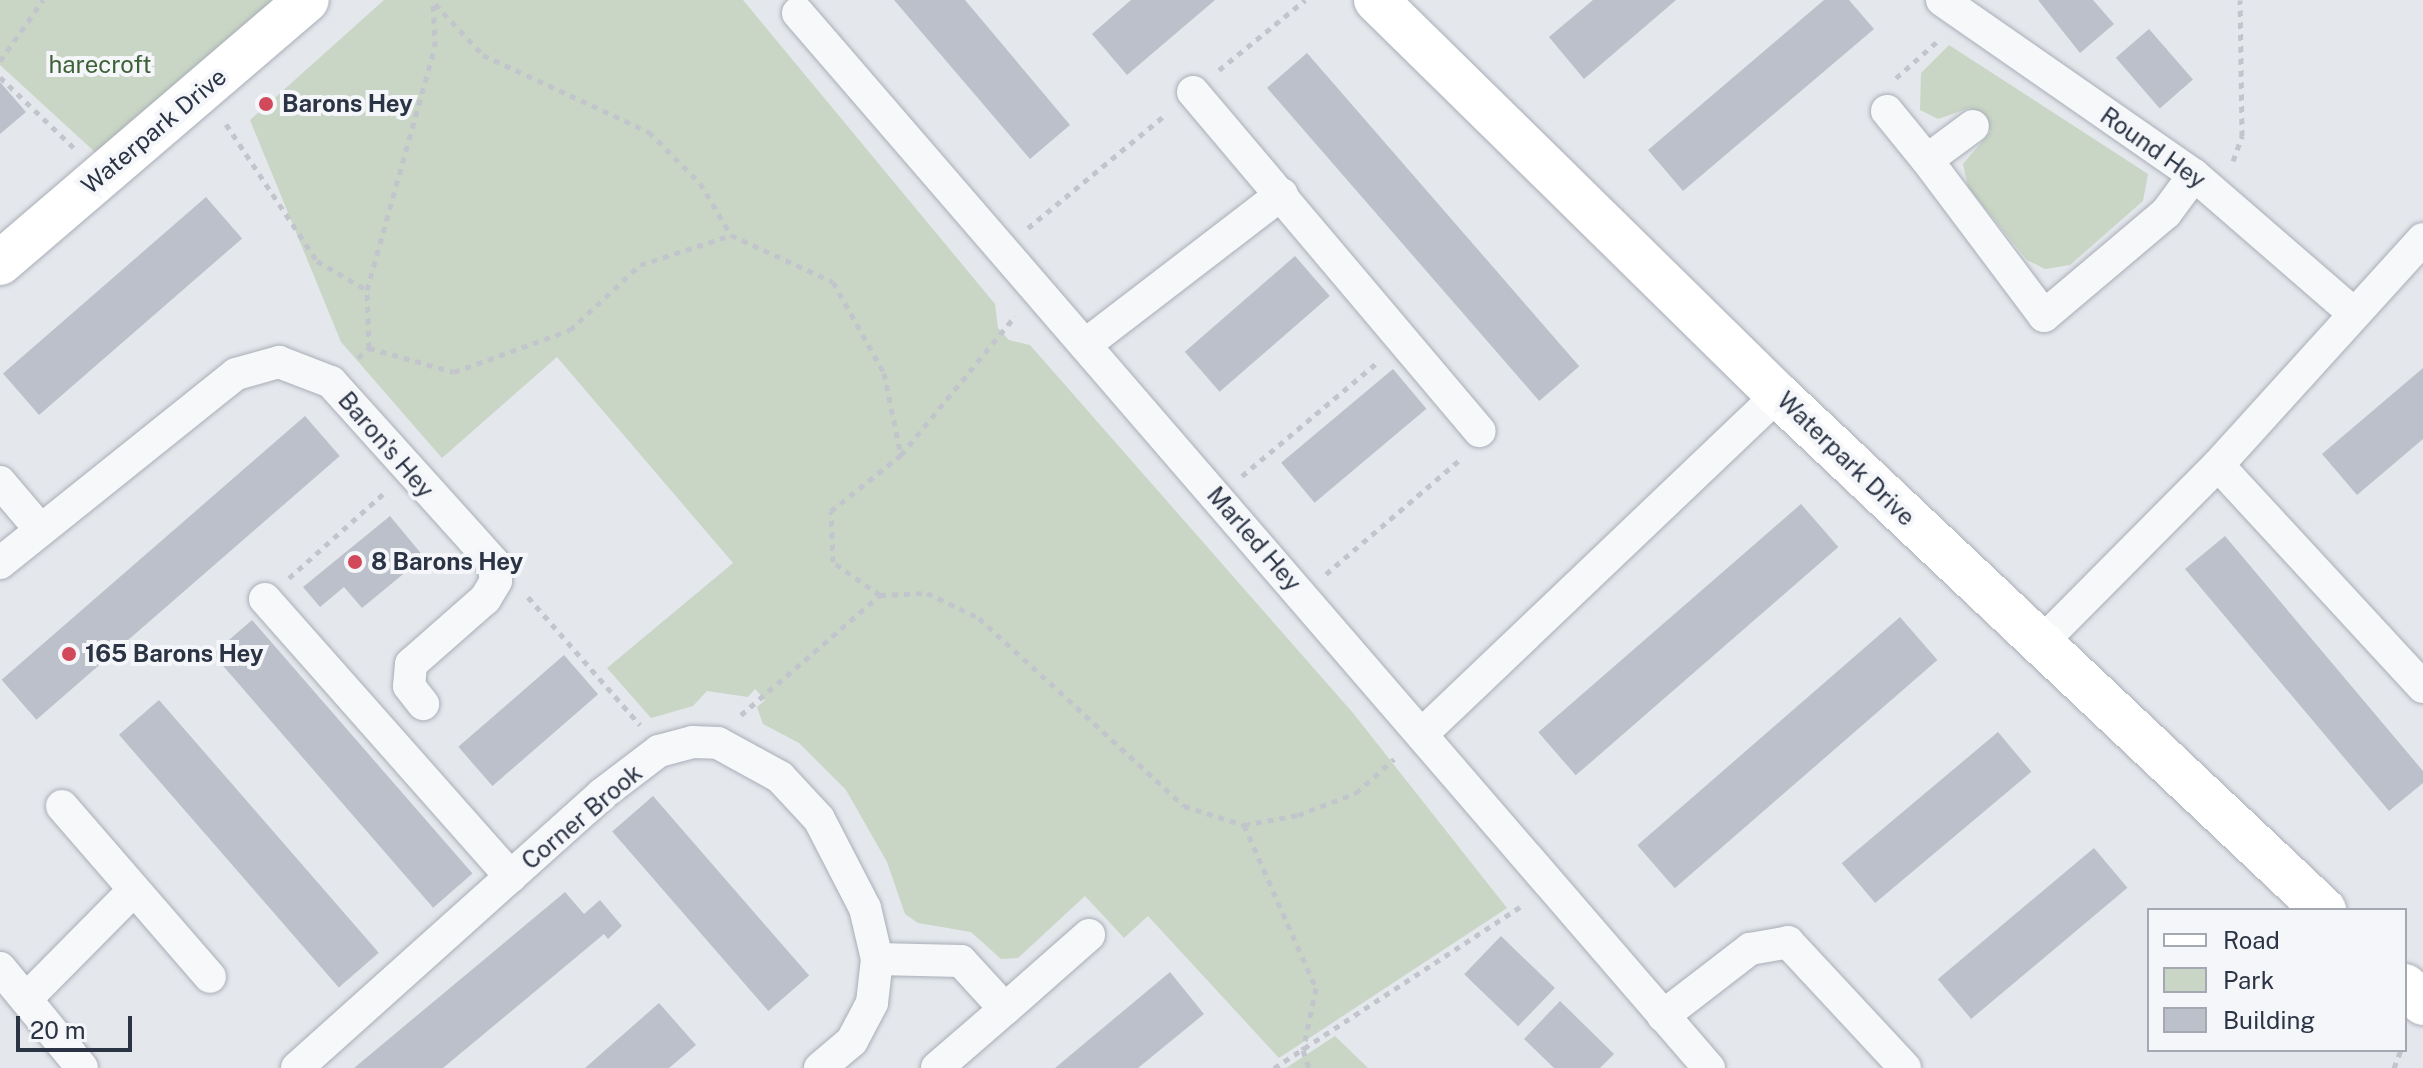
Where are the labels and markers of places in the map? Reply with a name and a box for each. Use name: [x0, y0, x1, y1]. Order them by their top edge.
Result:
place label: Barons Hey: [282, 90, 413, 118]
marker: Barons Hey: [257, 95, 275, 113]
place label: 8 Barons Hey: [371, 548, 524, 576]
marker: 8 Barons Hey: [346, 553, 364, 571]
place label: 165 Barons Hey: [85, 640, 264, 668]
marker: 165 Barons Hey: [60, 645, 78, 663]

